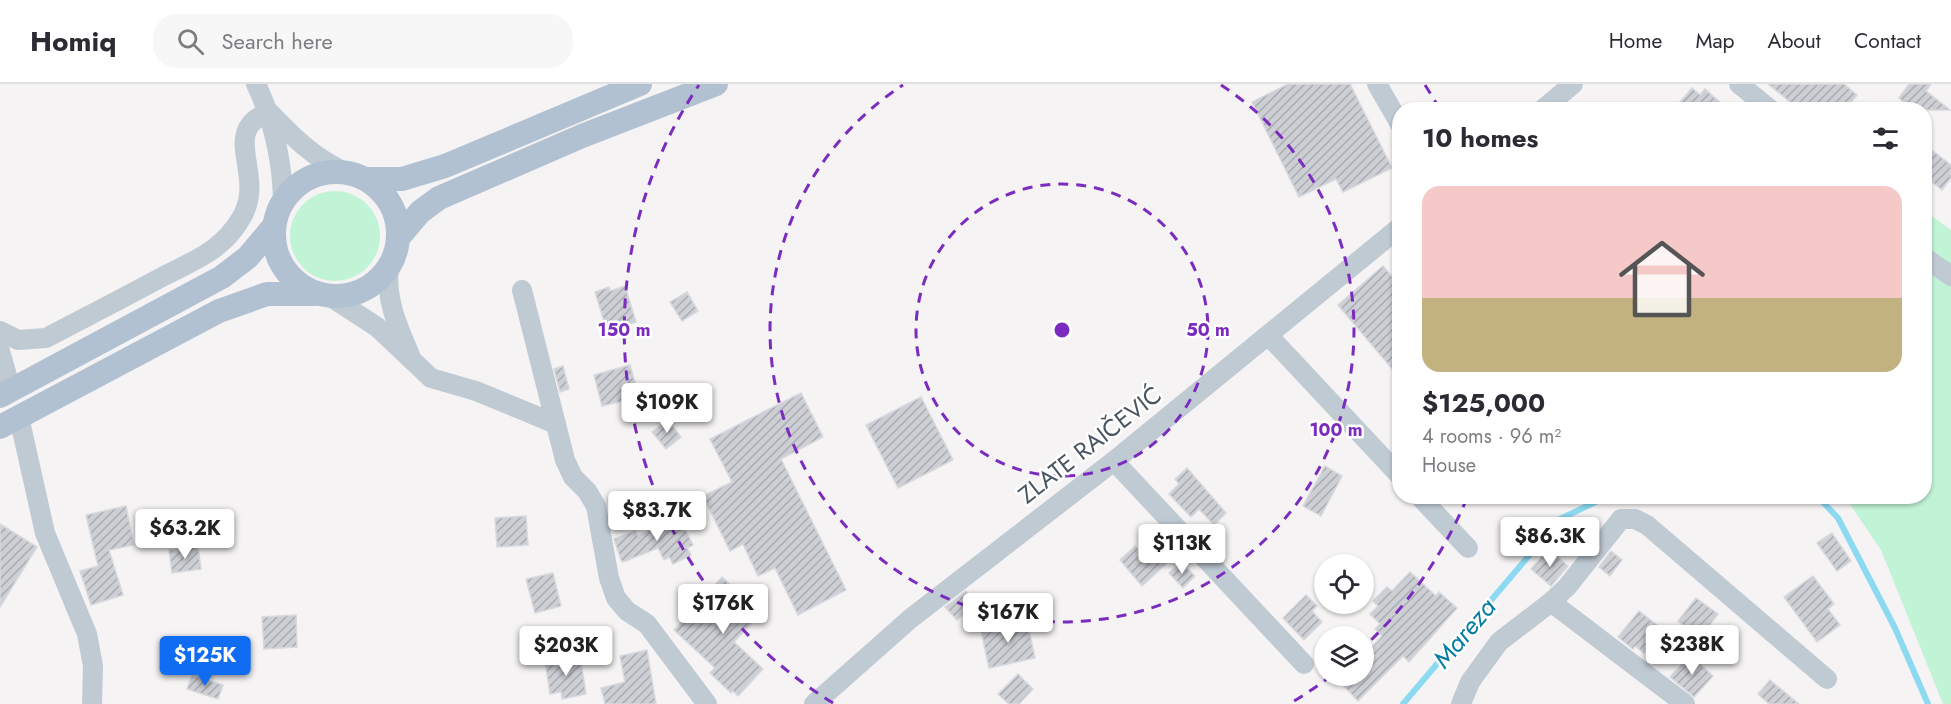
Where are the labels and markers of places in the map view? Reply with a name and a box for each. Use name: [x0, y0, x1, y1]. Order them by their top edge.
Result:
centre of rings: [1052, 320, 1072, 340]
pin: $109K: [625, 383, 709, 434]
pin: $83.7K: [608, 491, 706, 542]
pin: $63.2K: [136, 509, 234, 560]
pin: $86.3K: [1501, 517, 1599, 568]
pin: $113K: [1140, 524, 1224, 575]
pin: $176K: [681, 584, 765, 635]
pin: $167K: [966, 593, 1050, 644]
pin: $238K: [1650, 625, 1734, 676]
pin: $203K: [524, 626, 608, 677]
pin: $125K: [163, 636, 247, 687]

